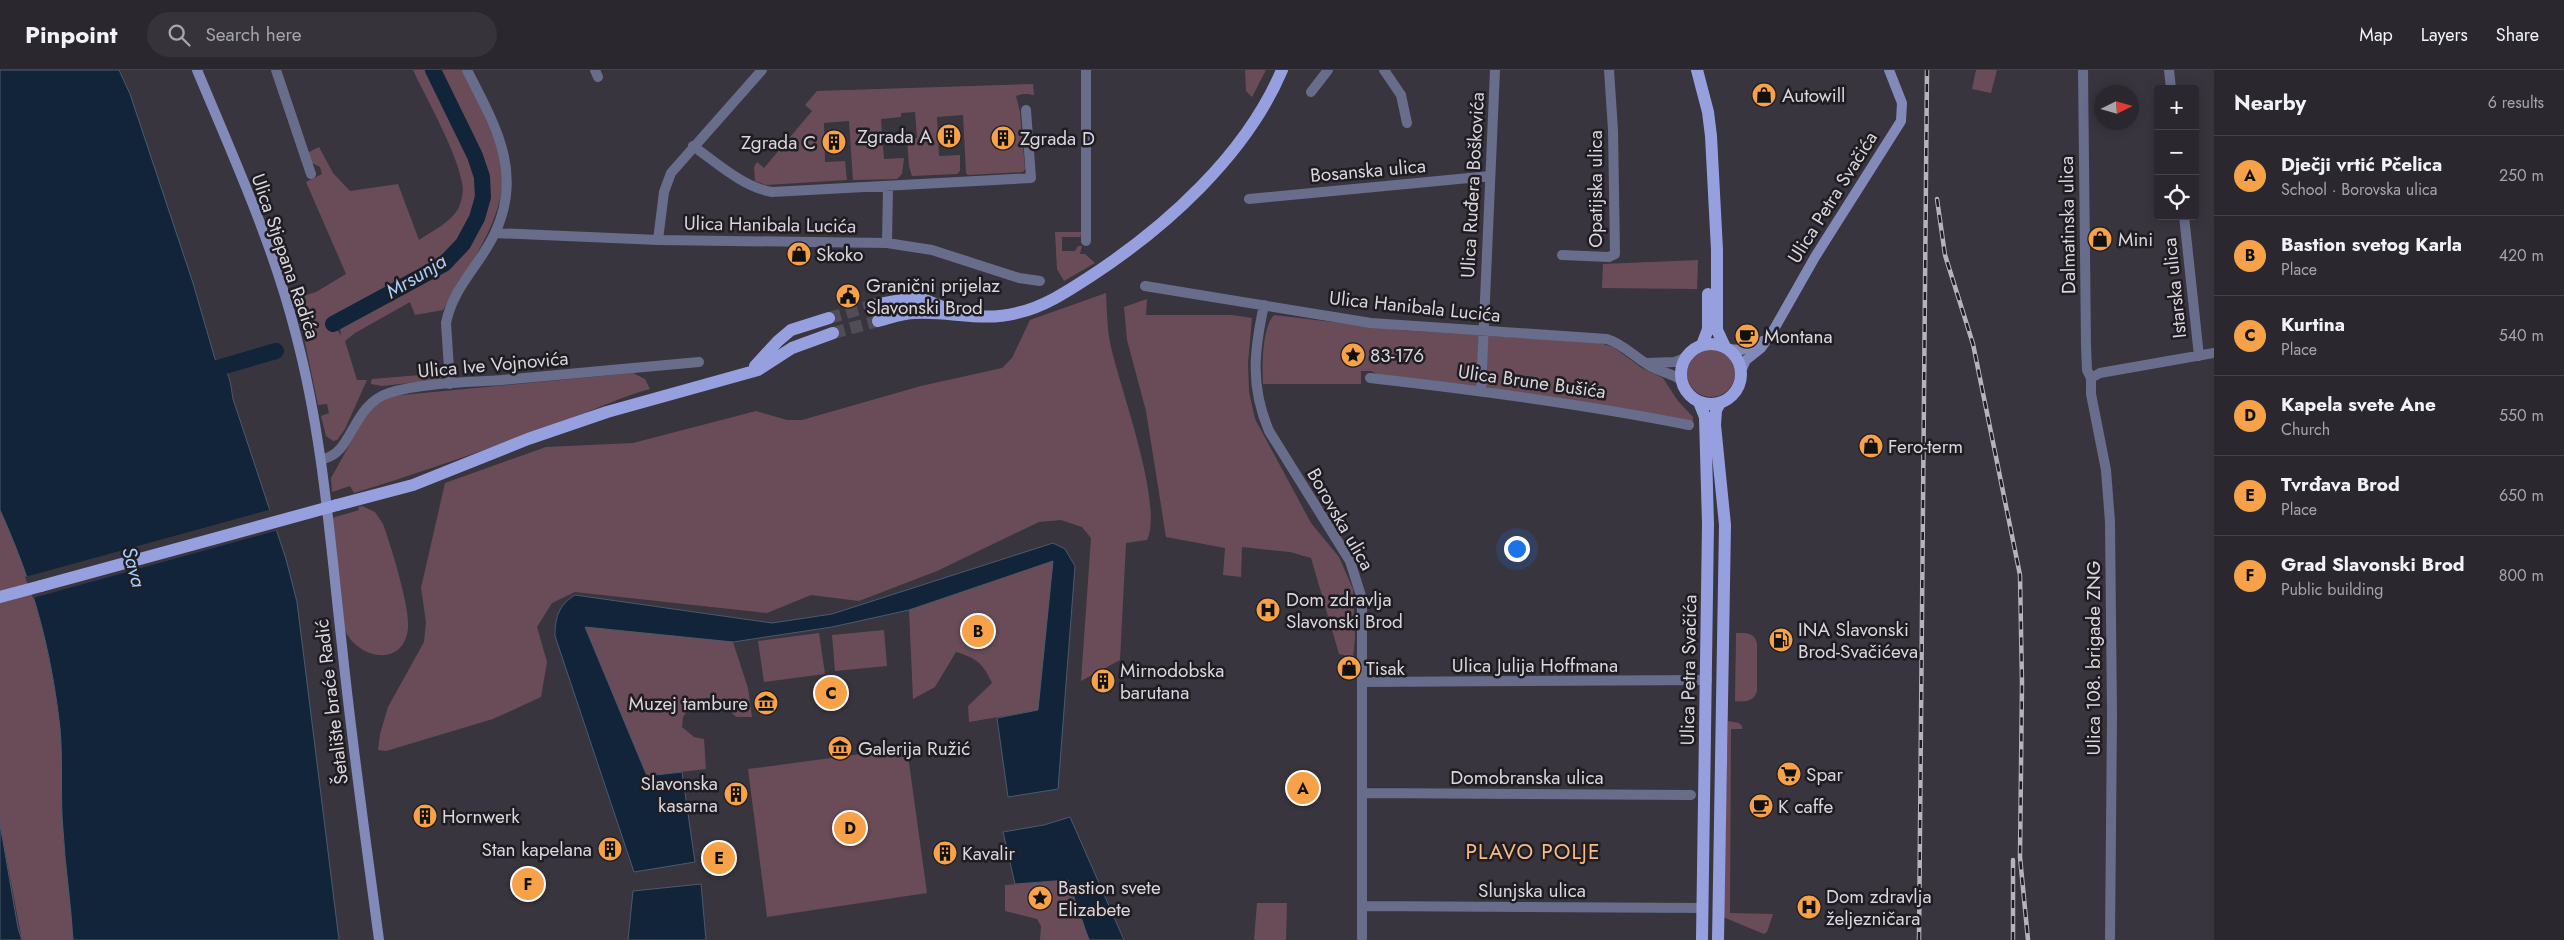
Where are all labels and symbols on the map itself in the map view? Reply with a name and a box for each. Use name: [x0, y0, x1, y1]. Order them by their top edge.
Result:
shop icon: Autowill: [1751, 82, 1777, 108]
place label: Autowill: [1782, 82, 1845, 109]
north arrow: [2094, 85, 2139, 130]
street label: Ulica Ruđera Boškovića: [1454, 91, 1491, 279]
place label: Zgrada A: [858, 123, 932, 150]
building icon: Zgrada A: [936, 123, 962, 149]
building icon: Zgrada D: [990, 125, 1016, 151]
place label: Zgrada D: [1020, 125, 1095, 152]
street label: Ulica Petra Svačića: [1781, 126, 1884, 268]
place label: Zgrada C: [741, 129, 816, 156]
building icon: Zgrada C: [821, 129, 847, 155]
street label: Opatijska ulica: [1582, 130, 1609, 248]
street label: Bosanska ulica: [1309, 152, 1427, 189]
street label: Dalmatinska ulica: [2053, 156, 2082, 294]
street label: Ulica Stjepana Radića: [245, 170, 326, 342]
street label: Ulica Hanibala Lucića: [684, 209, 856, 240]
shop icon: Mini: [2087, 226, 2113, 252]
place label: Mini: [2118, 226, 2153, 253]
street label: Istarska ulica: [2156, 236, 2193, 340]
shop icon: Skoko: [786, 241, 812, 267]
place label: Skoko: [816, 241, 863, 268]
water label: Mrsunja: [380, 247, 452, 306]
place label: Granični prijelaz Slavonski Brod: [866, 272, 1000, 321]
public building icon: Granični prijelaz Slavonski Brod: [835, 283, 861, 309]
street label: Ulica Hanibala Lucića: [1328, 284, 1502, 329]
cafe icon: Montana: [1734, 323, 1760, 349]
place label: Montana: [1764, 323, 1833, 350]
place icon: 83-176: [1340, 342, 1366, 368]
place label: 83-176: [1370, 342, 1424, 369]
street label: Ulica Ive Vojnovića: [417, 344, 569, 385]
street label: Ulica Brune Bušića: [1456, 358, 1608, 405]
shop icon: Fero-term: [1858, 433, 1884, 459]
place label: Fero-term: [1888, 433, 1963, 460]
street label: Borovska ulica: [1300, 463, 1381, 575]
your location: [1504, 536, 1530, 562]
water label: Sava: [114, 543, 153, 591]
street label: Ulica 108. brigade ZNG: [2080, 561, 2107, 755]
place label: Dom zdravlja Slavonski Brod: [1286, 586, 1403, 635]
street label: Ulica Petra Svačića: [1674, 594, 1703, 746]
hospital icon: Dom zdravlja Slavonski Brod: [1255, 597, 1281, 623]
pin: B: [962, 612, 994, 650]
place label: INA Slavonski Brod-Svačićeva: [1798, 616, 1918, 665]
street label: Šetalište braće Radić: [308, 618, 355, 786]
fuel station icon: INA Slavonski Brod-Svačićeva: [1768, 627, 1794, 653]
street label: Ulica Julija Hoffmana: [1452, 652, 1618, 679]
shop icon: Tisak: [1336, 655, 1362, 681]
place label: Tisak: [1366, 655, 1406, 682]
place label: Mirnodobska barutana: [1120, 657, 1224, 706]
building icon: Mirnodobska barutana: [1090, 668, 1116, 694]
pin: C: [815, 674, 847, 712]
place label: Muzej tambure: [629, 690, 748, 717]
museum icon: Muzej tambure: [753, 690, 779, 716]
museum icon: Galerija Ružić: [827, 735, 853, 761]
place label: Galerija Ružić: [858, 735, 970, 762]
supermarket icon: Spar: [1776, 761, 1802, 787]
place label: Spar: [1806, 761, 1843, 788]
street label: Domobranska ulica: [1450, 764, 1604, 791]
pin: A: [1287, 769, 1319, 807]
place label: Slavonska kasarna: [641, 770, 718, 819]
building icon: Slavonska kasarna: [723, 781, 749, 807]
cafe icon: K caffe: [1748, 793, 1774, 819]
place label: K caffe: [1778, 793, 1834, 820]
building icon: Hornwerk: [412, 803, 438, 829]
place label: Hornwerk: [442, 803, 520, 830]
pin: D: [834, 809, 866, 847]
place label: Stan kapelana: [481, 836, 592, 863]
building icon: Stan kapelana: [597, 836, 623, 862]
district label: PLAVO POLJE: [1466, 837, 1600, 867]
pin: E: [703, 839, 735, 877]
building icon: Kavalir: [932, 840, 958, 866]
place label: Kavalir: [962, 840, 1016, 867]
pin: F: [512, 865, 544, 903]
place label: Bastion svete Elizabete: [1058, 874, 1161, 923]
street label: Slunjska ulica: [1478, 877, 1586, 904]
place label: Dom zdravlja željezničara: [1826, 883, 1932, 932]
place icon: Bastion svete Elizabete: [1027, 885, 1053, 911]
hospital icon: Dom zdravlja željezničara: [1796, 894, 1822, 920]

